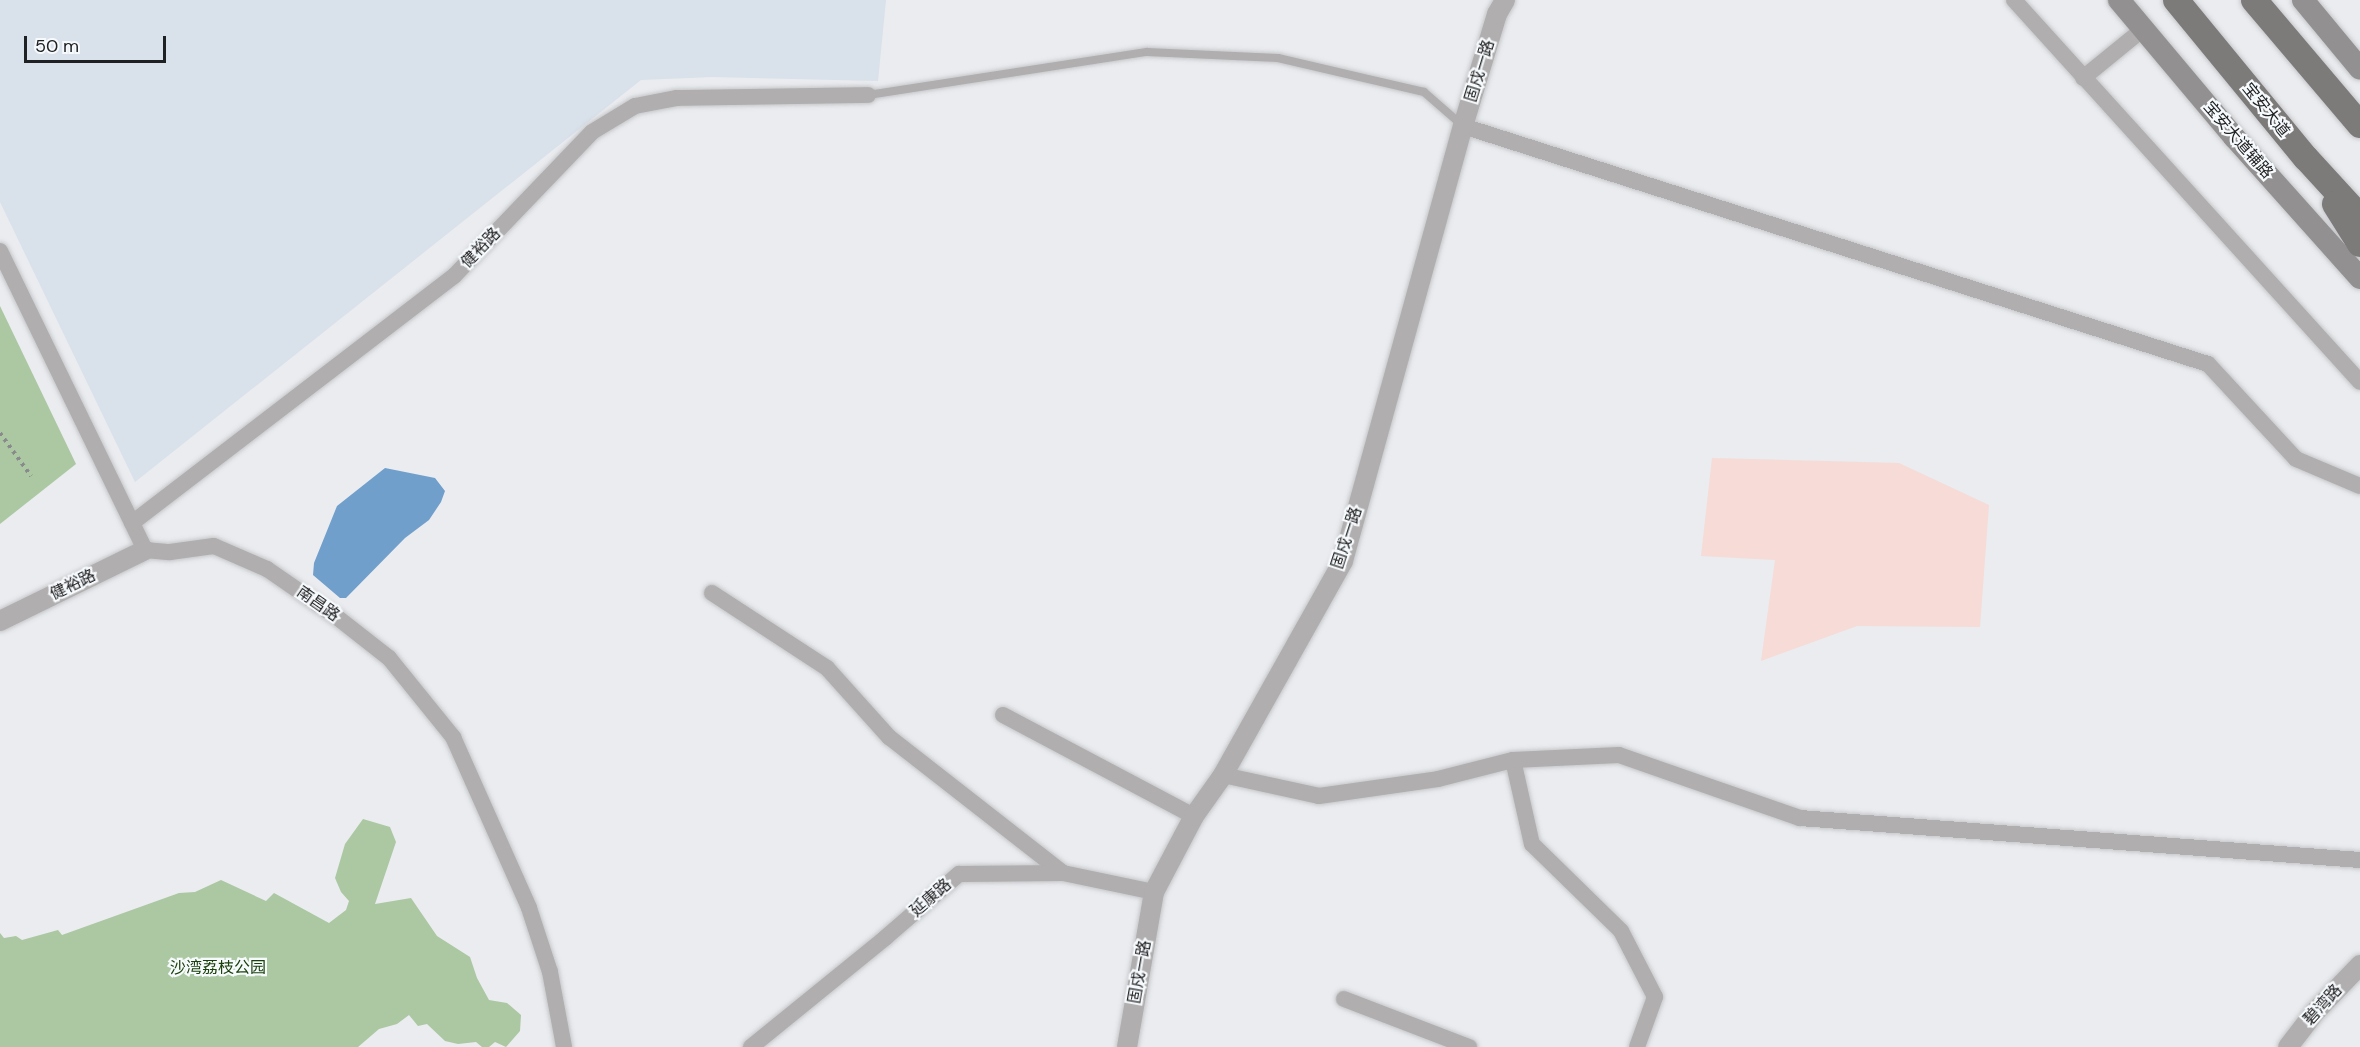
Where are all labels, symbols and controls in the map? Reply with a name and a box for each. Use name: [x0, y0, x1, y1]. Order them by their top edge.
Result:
scale bar: [27, 24, 170, 62]
text: 50 m: [35, 34, 79, 58]
street label: 固戍一路: [1461, 38, 1499, 104]
street label: 宝安大道: [2238, 79, 2294, 141]
street label: 宝安大道辅路: [2199, 97, 2277, 183]
street label: 健裕路: [457, 224, 505, 272]
street label: 固戍一路: [1328, 505, 1366, 571]
street label: 健裕路: [47, 566, 99, 604]
street label: 南昌路: [293, 582, 343, 626]
street label: 延康路: [907, 875, 955, 921]
street label: 固戍一路: [1125, 939, 1155, 1005]
park label: 沙湾荔枝公园: [170, 958, 266, 978]
street label: 碧湾路: [2300, 981, 2346, 1029]

